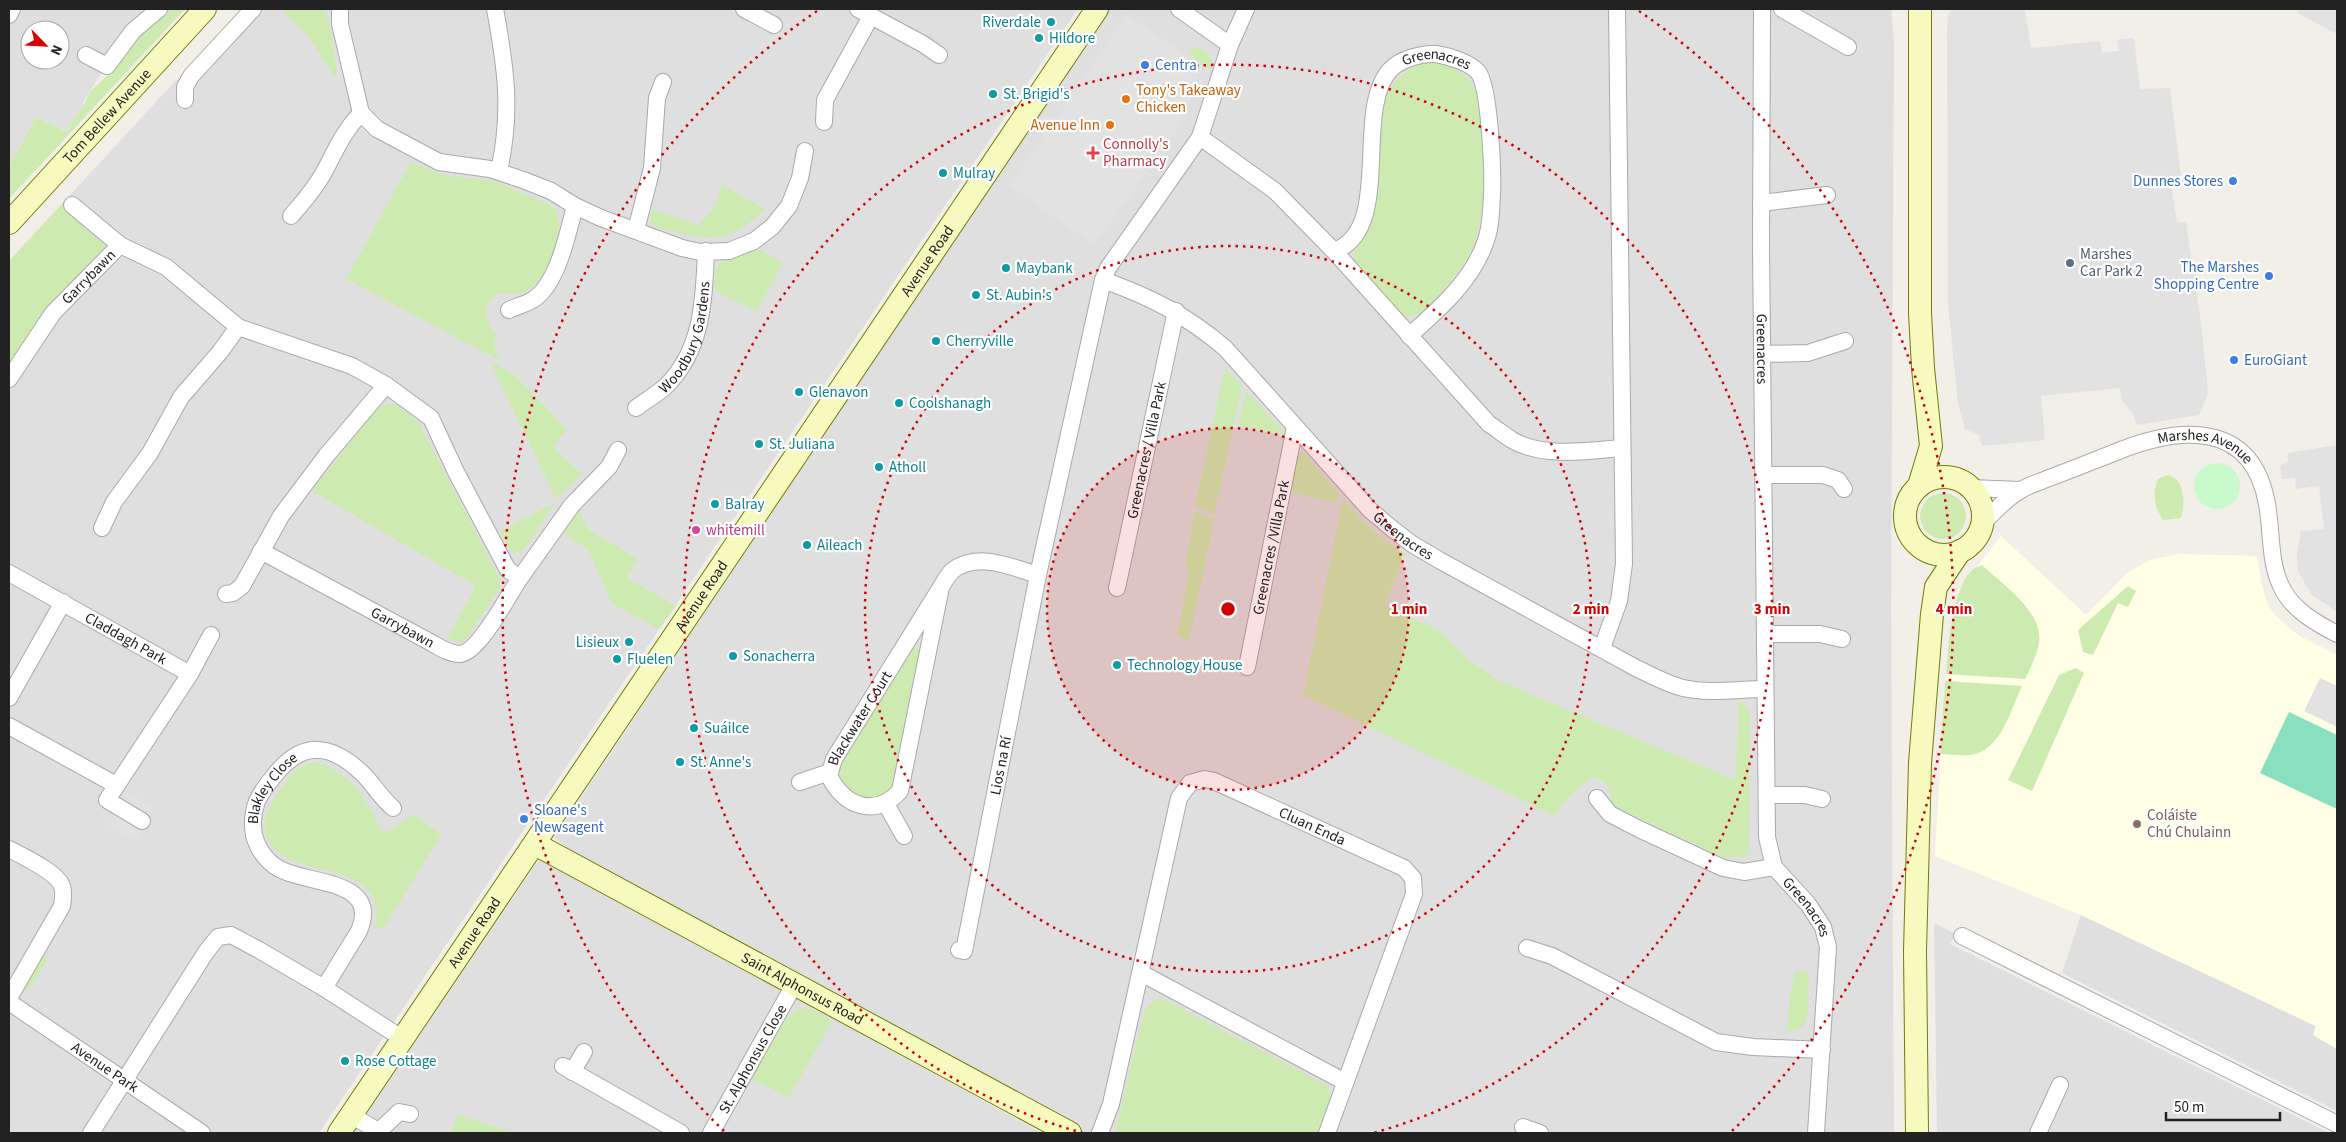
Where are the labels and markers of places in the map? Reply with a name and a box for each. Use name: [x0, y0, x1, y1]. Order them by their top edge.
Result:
place label: Riverdale: [982, 12, 1041, 33]
marker: Riverdale: [1045, 16, 1057, 28]
place label: Hildore: [1049, 28, 1095, 49]
marker: Hildore: [1033, 32, 1045, 44]
place label: Centra: [1155, 55, 1197, 76]
marker: Centra: [1139, 59, 1151, 71]
place label: Tony's Takeaway Chicken: [1136, 80, 1241, 118]
place label: St. Brigid's: [1003, 84, 1070, 105]
marker: St. Brigid's: [987, 88, 999, 100]
marker: Tony's Takeaway Chicken: [1120, 93, 1132, 105]
place label: Avenue Inn: [1030, 115, 1100, 136]
marker: Avenue Inn: [1104, 119, 1116, 131]
place label: Connolly's Pharmacy: [1103, 134, 1169, 172]
marker: Connolly's Pharmacy: [1087, 147, 1099, 159]
place label: Mulray: [953, 163, 995, 184]
marker: Mulray: [937, 167, 949, 179]
place label: Dunnes Stores: [2133, 171, 2223, 192]
marker: Dunnes Stores: [2227, 175, 2239, 187]
place label: Marshes Car Park 2: [2080, 244, 2143, 282]
marker: Marshes Car Park 2: [2064, 257, 2076, 269]
place label: The Marshes Shopping Centre: [2154, 257, 2259, 295]
place label: Maybank: [1016, 258, 1073, 279]
marker: Maybank: [1000, 262, 1012, 274]
marker: The Marshes Shopping Centre: [2263, 270, 2275, 282]
place label: St. Aubin's: [986, 285, 1052, 306]
marker: St. Aubin's: [970, 289, 982, 301]
place label: Cherryville: [946, 331, 1014, 352]
marker: Cherryville: [930, 335, 942, 347]
place label: EuroGiant: [2244, 350, 2307, 371]
marker: EuroGiant: [2228, 354, 2240, 366]
place label: Glenavon: [809, 382, 869, 403]
marker: Glenavon: [793, 386, 805, 398]
place label: Coolshanagh: [909, 393, 991, 414]
marker: Coolshanagh: [893, 397, 905, 409]
place label: St. Juliana: [769, 434, 835, 455]
marker: St. Juliana: [753, 438, 765, 450]
place label: Atholl: [889, 457, 926, 478]
marker: Atholl: [873, 461, 885, 473]
place label: Balray: [725, 494, 765, 515]
marker: Balray: [709, 498, 721, 510]
place label: whitemill: [706, 520, 765, 541]
marker: whitemill: [690, 524, 702, 536]
place label: Aileach: [817, 535, 862, 556]
marker: Aileach: [801, 539, 813, 551]
centre of rings: [1219, 600, 1237, 618]
place label: Lisieux: [576, 632, 619, 653]
marker: Lisieux: [623, 636, 635, 648]
place label: Sonacherra: [743, 646, 815, 667]
place label: Fluelen: [627, 649, 673, 670]
marker: Sonacherra: [727, 650, 739, 662]
marker: Fluelen: [611, 653, 623, 665]
place label: Technology House: [1127, 655, 1242, 676]
marker: Technology House: [1111, 659, 1123, 671]
place label: Suáilce: [704, 718, 749, 739]
marker: Suáilce: [688, 722, 700, 734]
place label: St. Anne's: [690, 752, 751, 773]
marker: St. Anne's: [674, 756, 686, 768]
place label: Sloane's Newsagent: [534, 800, 604, 838]
place label: Coláiste Chú Chulainn: [2147, 805, 2231, 843]
marker: Sloane's Newsagent: [518, 813, 530, 825]
marker: Coláiste Chú Chulainn: [2131, 818, 2143, 830]
place label: Rose Cottage: [355, 1051, 437, 1072]
marker: Rose Cottage: [339, 1055, 351, 1067]

